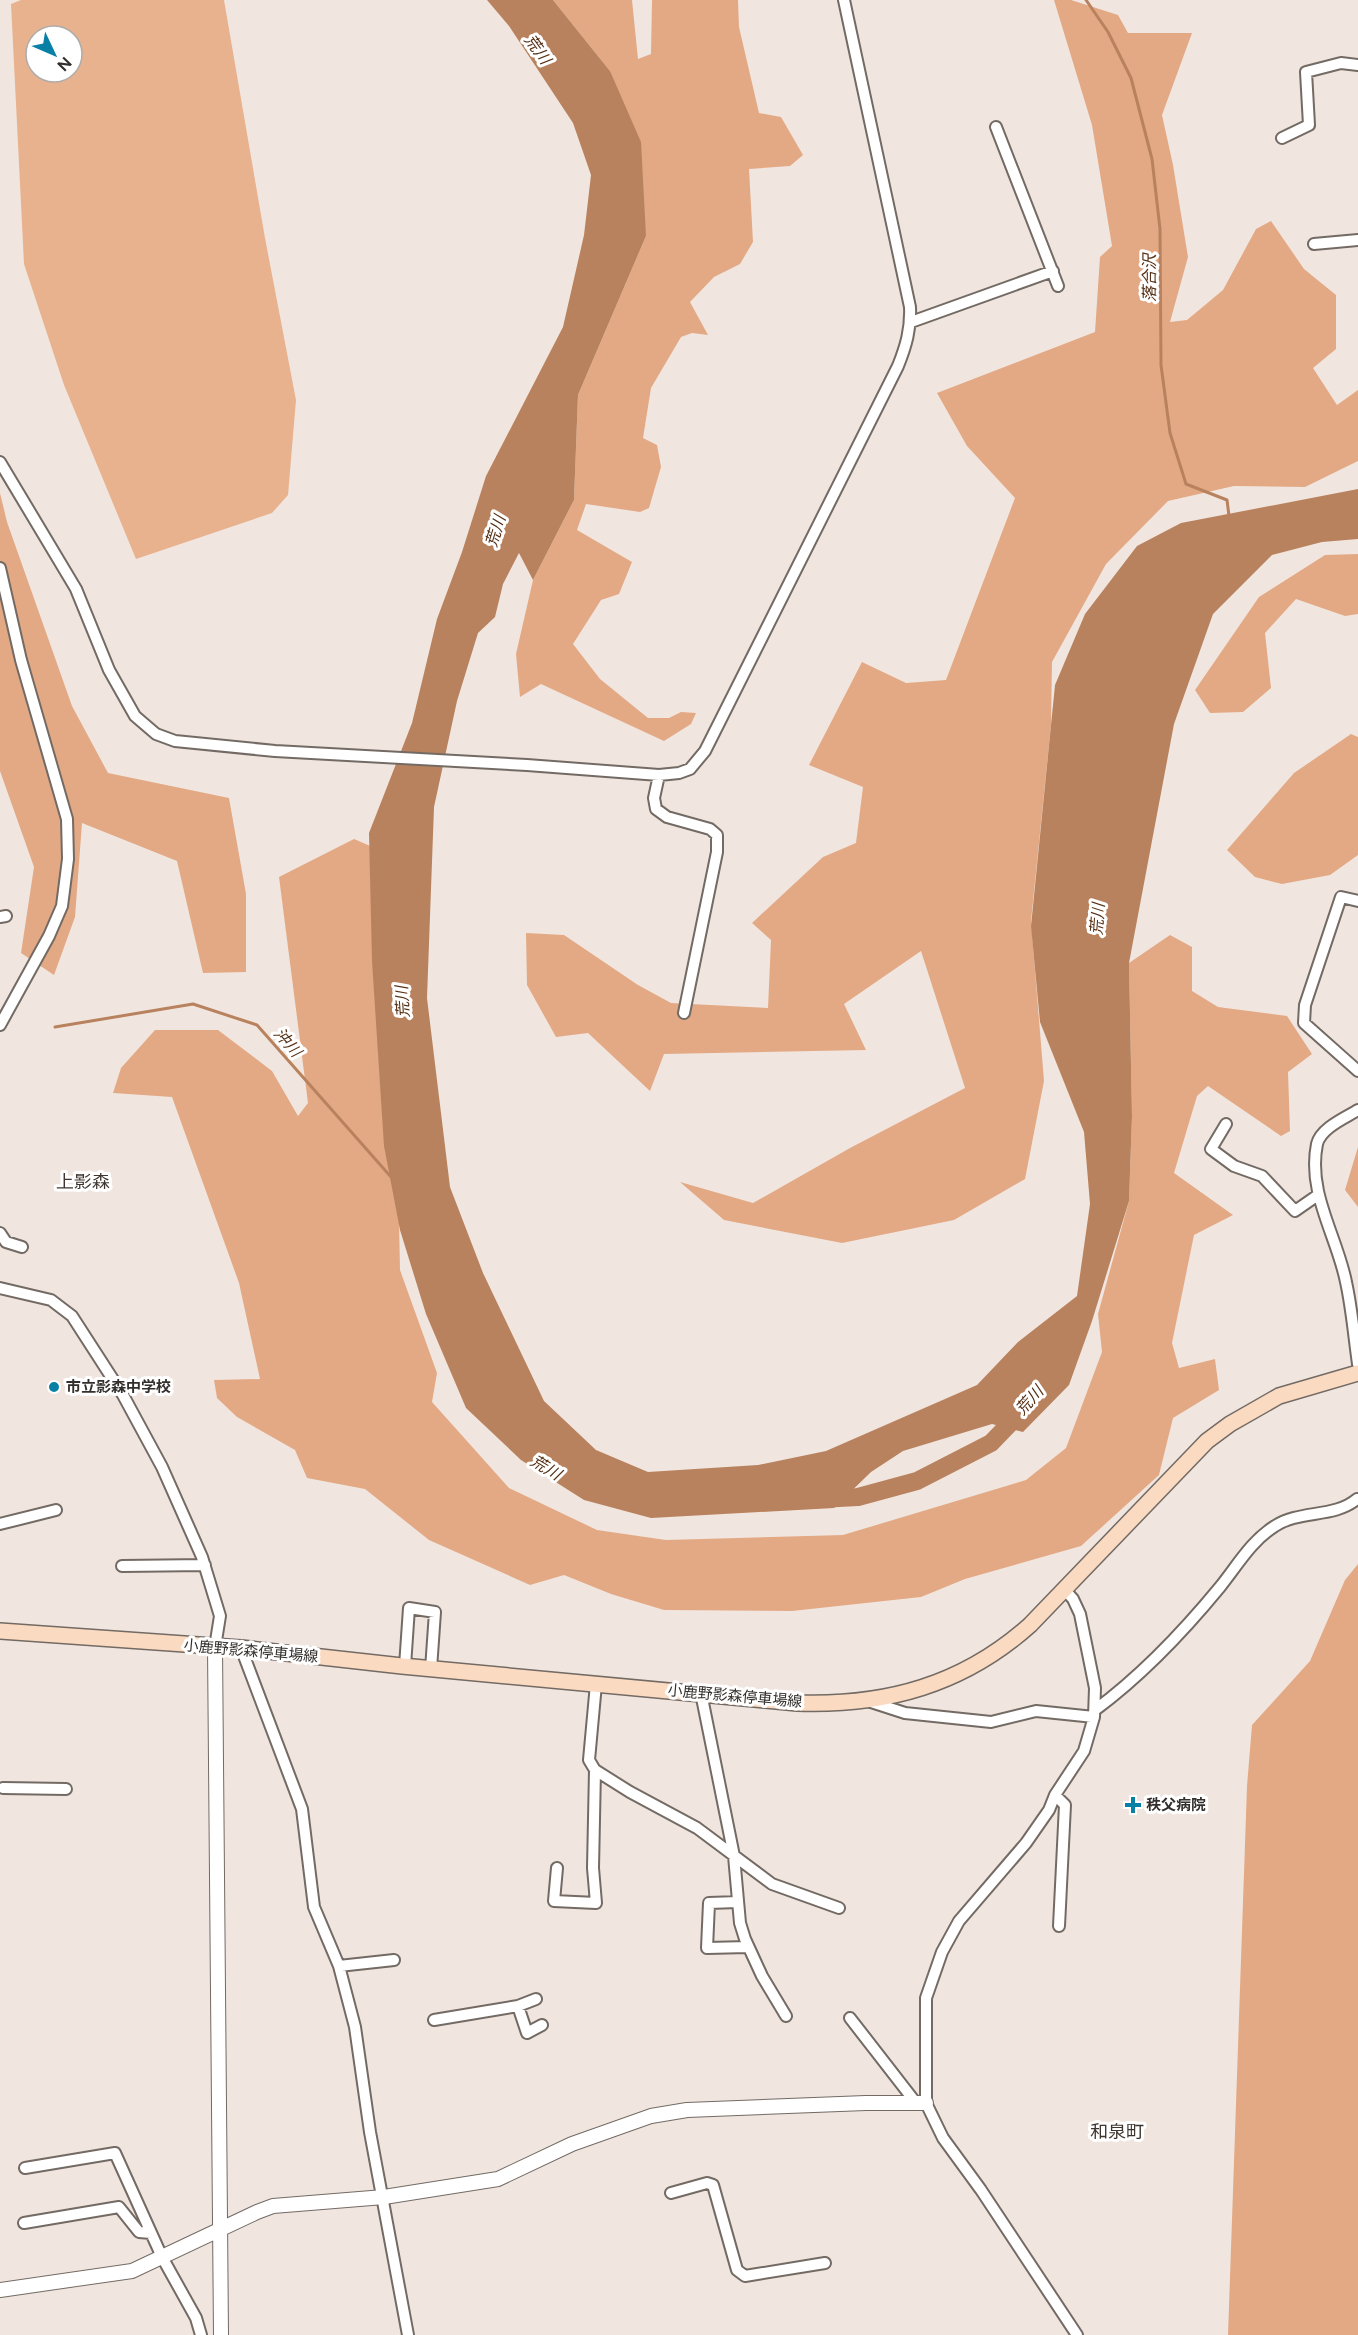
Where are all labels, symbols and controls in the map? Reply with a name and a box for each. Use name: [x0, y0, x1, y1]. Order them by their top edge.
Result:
north arrow: [24, 24, 84, 84]
water label: 荒川: [521, 31, 556, 69]
text: N: [53, 53, 76, 75]
water label: 落合沢: [1140, 252, 1159, 302]
water label: 荒川: [482, 511, 510, 549]
water label: 荒川: [1087, 900, 1108, 936]
water label: 荒川: [392, 983, 413, 1019]
water label: 沖川: [270, 1024, 307, 1062]
district label: 上影森: [56, 1171, 110, 1193]
place label: 市立影森中学校: [66, 1378, 171, 1396]
marker: 市立影森中学校: [47, 1380, 61, 1394]
water label: 荒川: [1012, 1381, 1048, 1419]
water label: 荒川: [527, 1451, 566, 1485]
street label: 小鹿野影森停車場線: [183, 1636, 319, 1666]
street label: 小鹿野影森停車場線: [667, 1681, 803, 1711]
marker: 秩父病院: [1124, 1796, 1142, 1814]
place label: 秩父病院: [1146, 1796, 1206, 1814]
district label: 和泉町: [1090, 2121, 1144, 2143]

